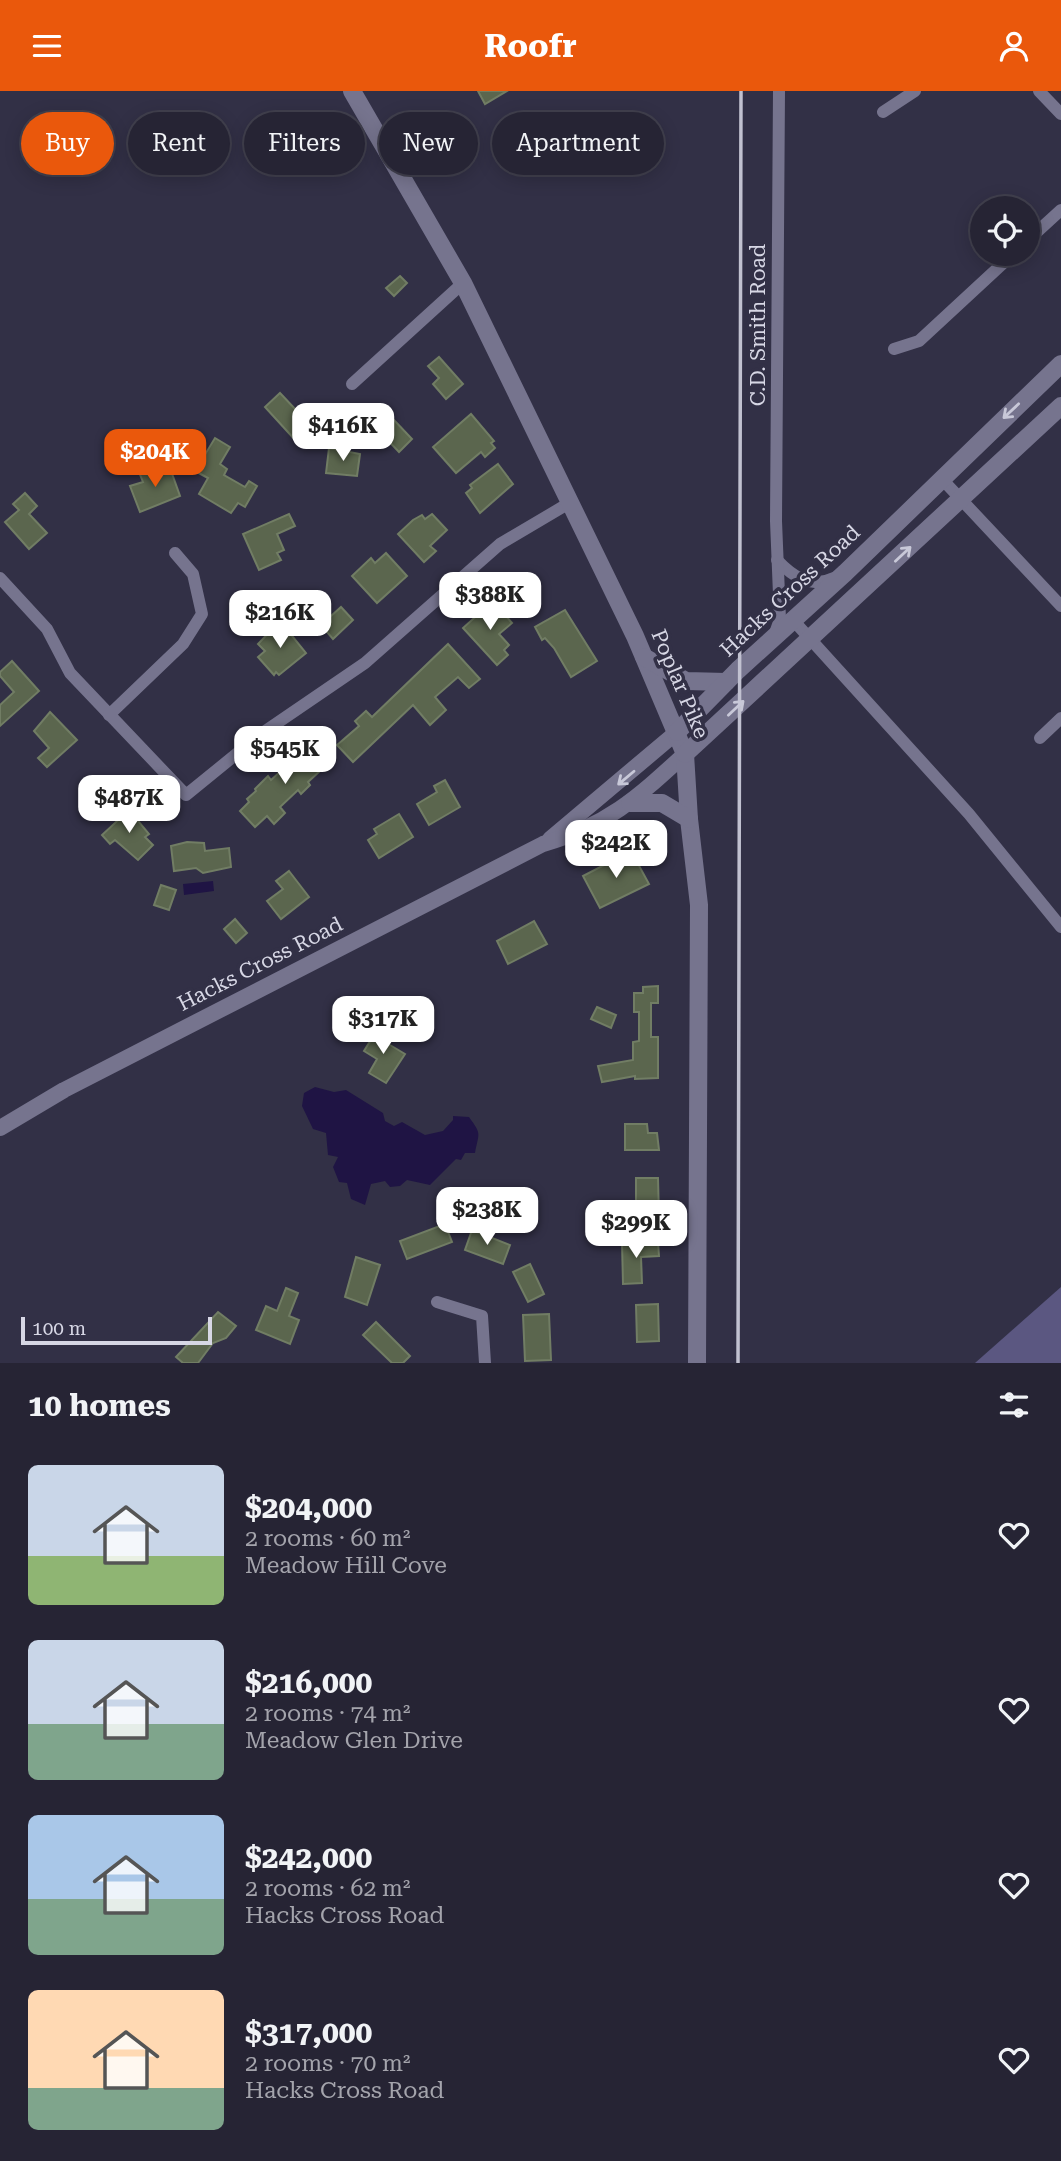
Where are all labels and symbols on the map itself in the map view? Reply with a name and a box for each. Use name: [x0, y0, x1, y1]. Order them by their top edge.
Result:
street label: C.D. Smith Road: [746, 243, 770, 406]
pin: $416K: [294, 403, 392, 463]
one-way arrow: [1003, 403, 1020, 420]
pin: $204K: [106, 429, 204, 489]
street label: Hacks Cross Road: [715, 520, 865, 662]
one-way arrow: [894, 546, 912, 562]
pin: $388K: [441, 573, 539, 632]
pin: $216K: [231, 591, 329, 650]
street label: Poplar Pike: [646, 626, 714, 742]
one-way arrow: [727, 700, 744, 717]
pin: $545K: [236, 727, 334, 786]
one-way arrow: [617, 770, 635, 786]
pin: $487K: [80, 775, 178, 835]
pin: $242K: [567, 821, 665, 880]
street label: Hacks Cross Road: [174, 912, 347, 1016]
pin: $317K: [334, 997, 432, 1056]
pin: $238K: [438, 1187, 536, 1247]
pin: $299K: [587, 1201, 685, 1260]
scale bar: [21, 1314, 212, 1346]

